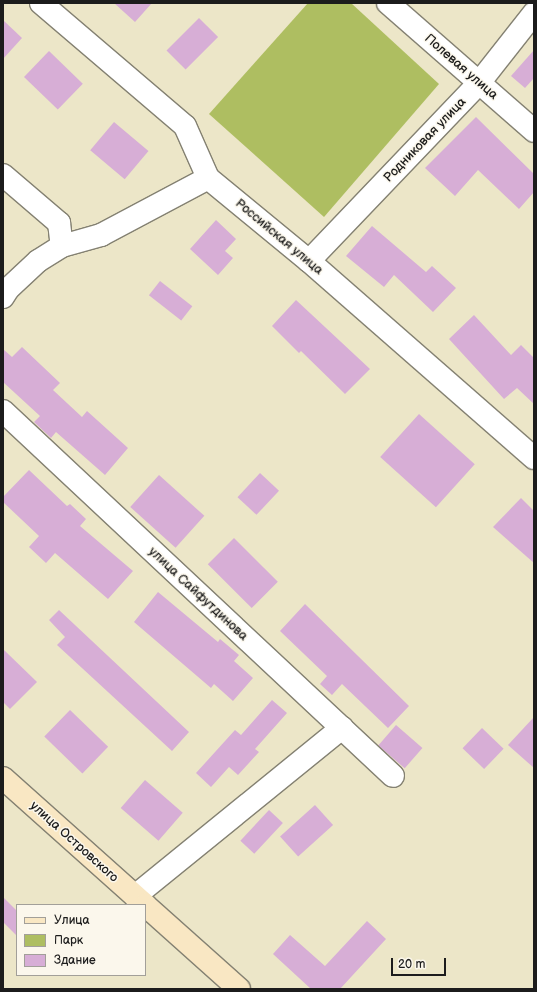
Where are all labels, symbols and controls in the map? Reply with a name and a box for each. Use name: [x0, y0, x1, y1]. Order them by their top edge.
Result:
street label: Полевая улица: [421, 31, 501, 103]
street label: Родниковая улица: [381, 94, 469, 186]
street label: Российская улица: [232, 196, 326, 278]
street label: улица Сайфутдинова: [145, 544, 251, 644]
street label: улица Островского: [27, 798, 121, 886]
legend: [16, 904, 146, 976]
text: Улица: [54, 913, 90, 928]
text: Парк: [54, 933, 83, 948]
scale bar: [393, 950, 448, 976]
text: Здание: [54, 953, 96, 968]
text: 20 m: [398, 957, 425, 972]

